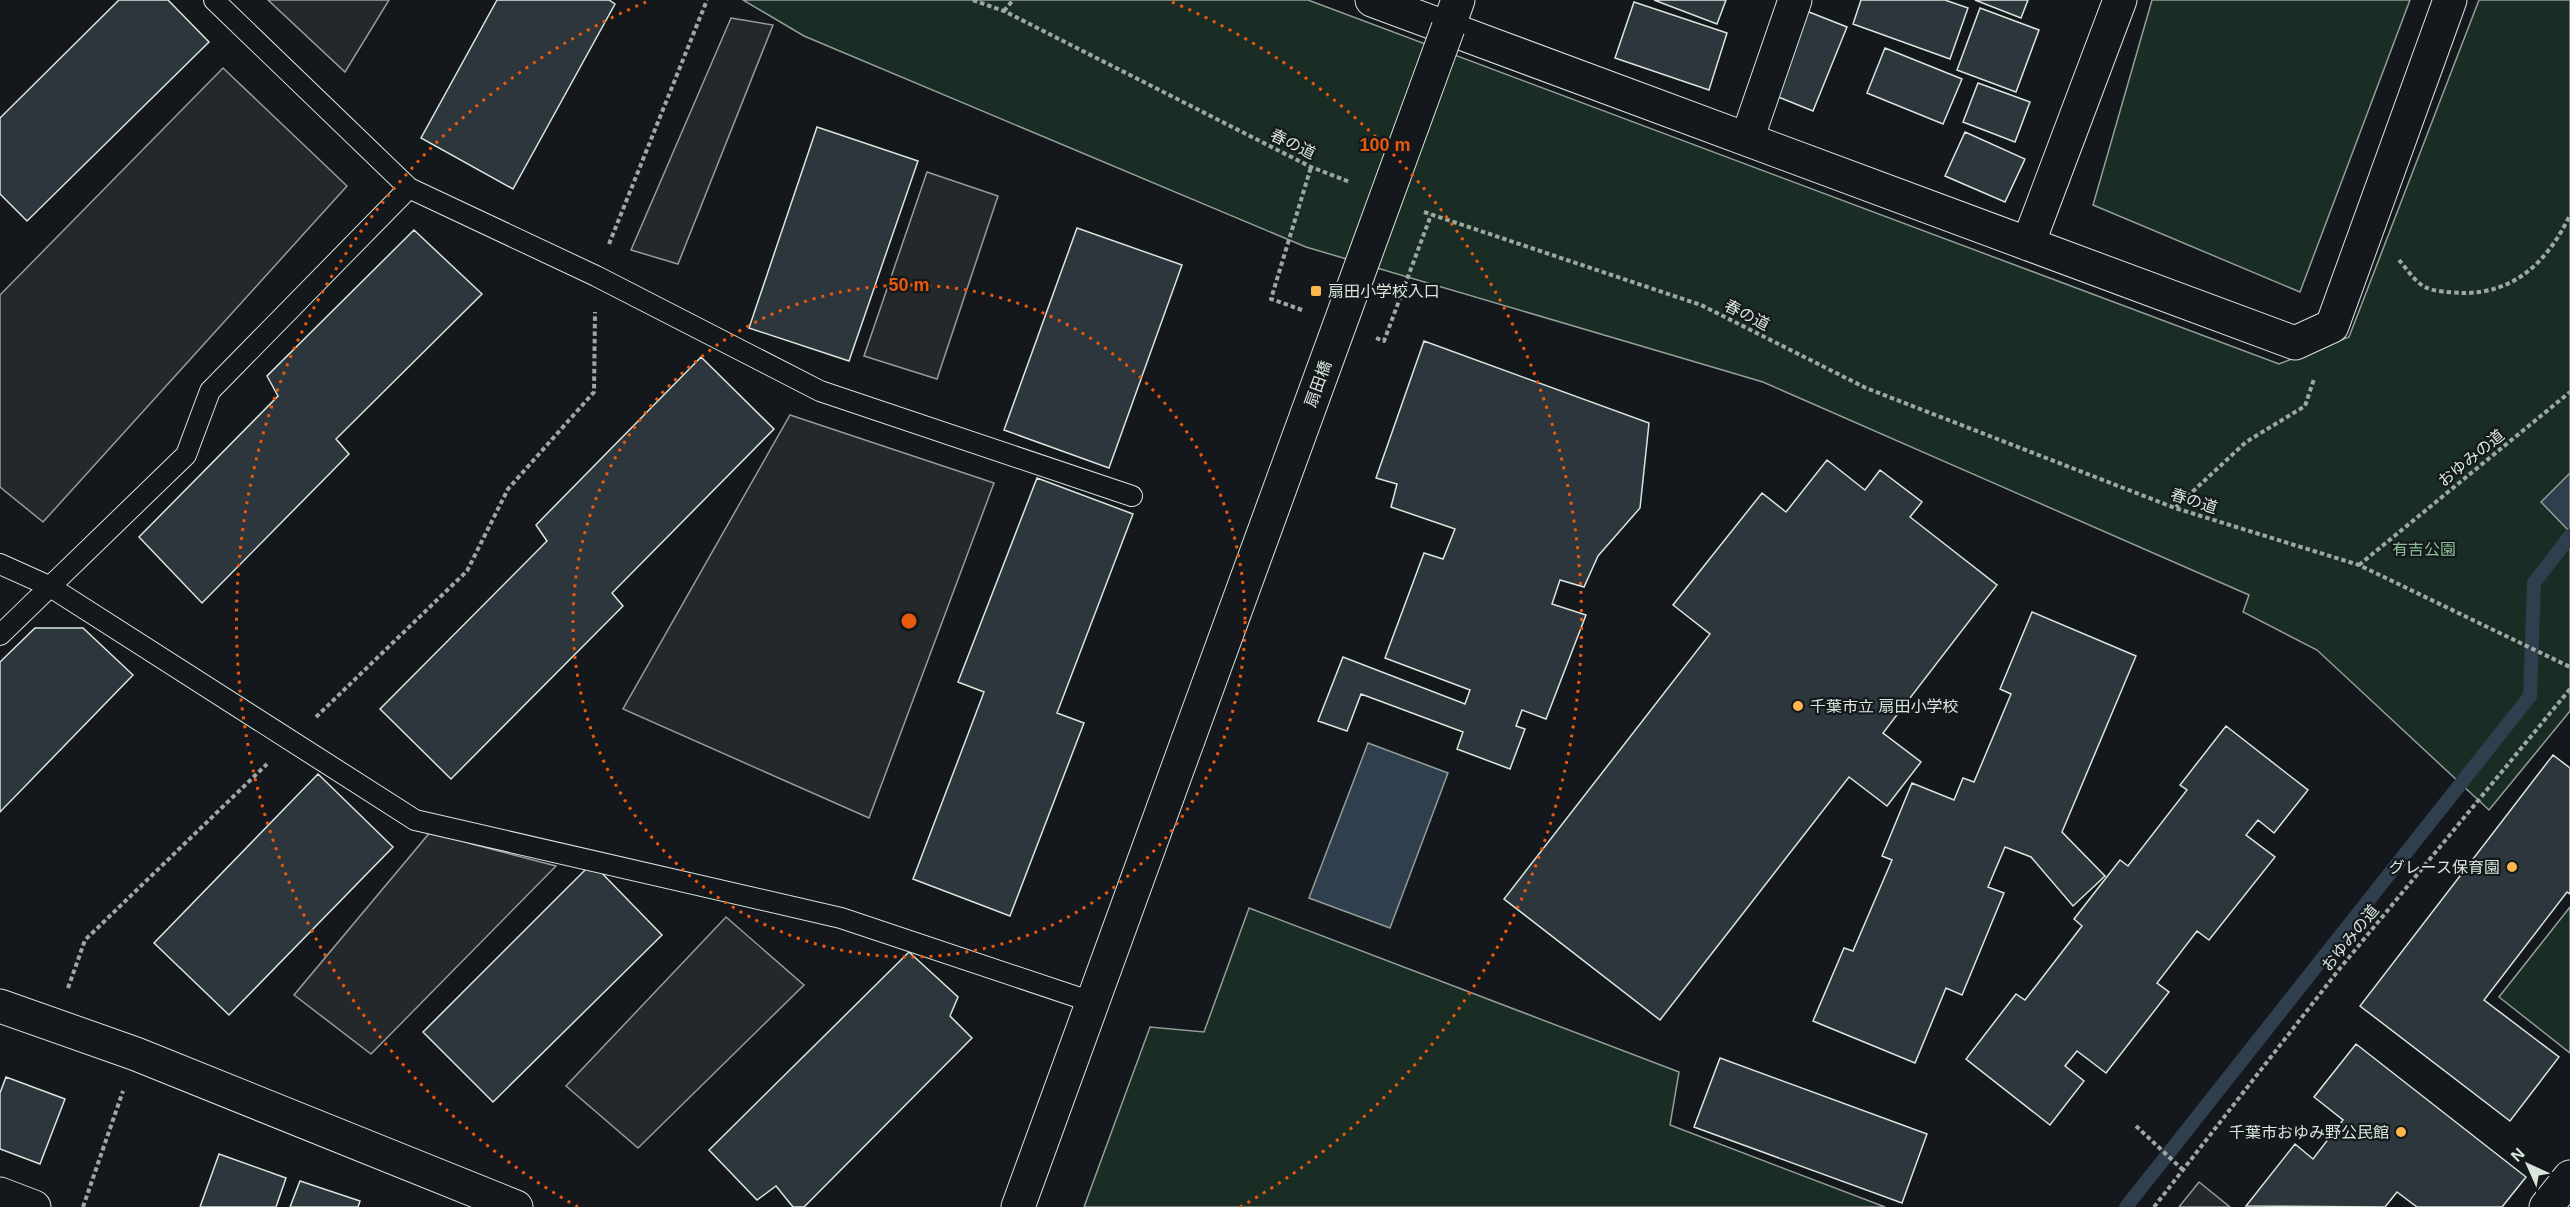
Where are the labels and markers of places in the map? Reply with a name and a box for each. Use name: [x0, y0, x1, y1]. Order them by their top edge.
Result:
place label: 扇田小学校入口: [1328, 283, 1440, 300]
marker: 扇田小学校入口: [1309, 284, 1323, 298]
centre of rings: [899, 611, 919, 631]
place label: 千葉市立 扇田小学校: [1810, 698, 1958, 715]
marker: 千葉市立 扇田小学校: [1791, 699, 1805, 713]
place label: グレース保育園: [2389, 859, 2500, 876]
marker: グレース保育園: [2505, 860, 2519, 874]
place label: 千葉市おゆみ野公民館: [2229, 1124, 2389, 1141]
marker: 千葉市おゆみ野公民館: [2394, 1125, 2408, 1139]

